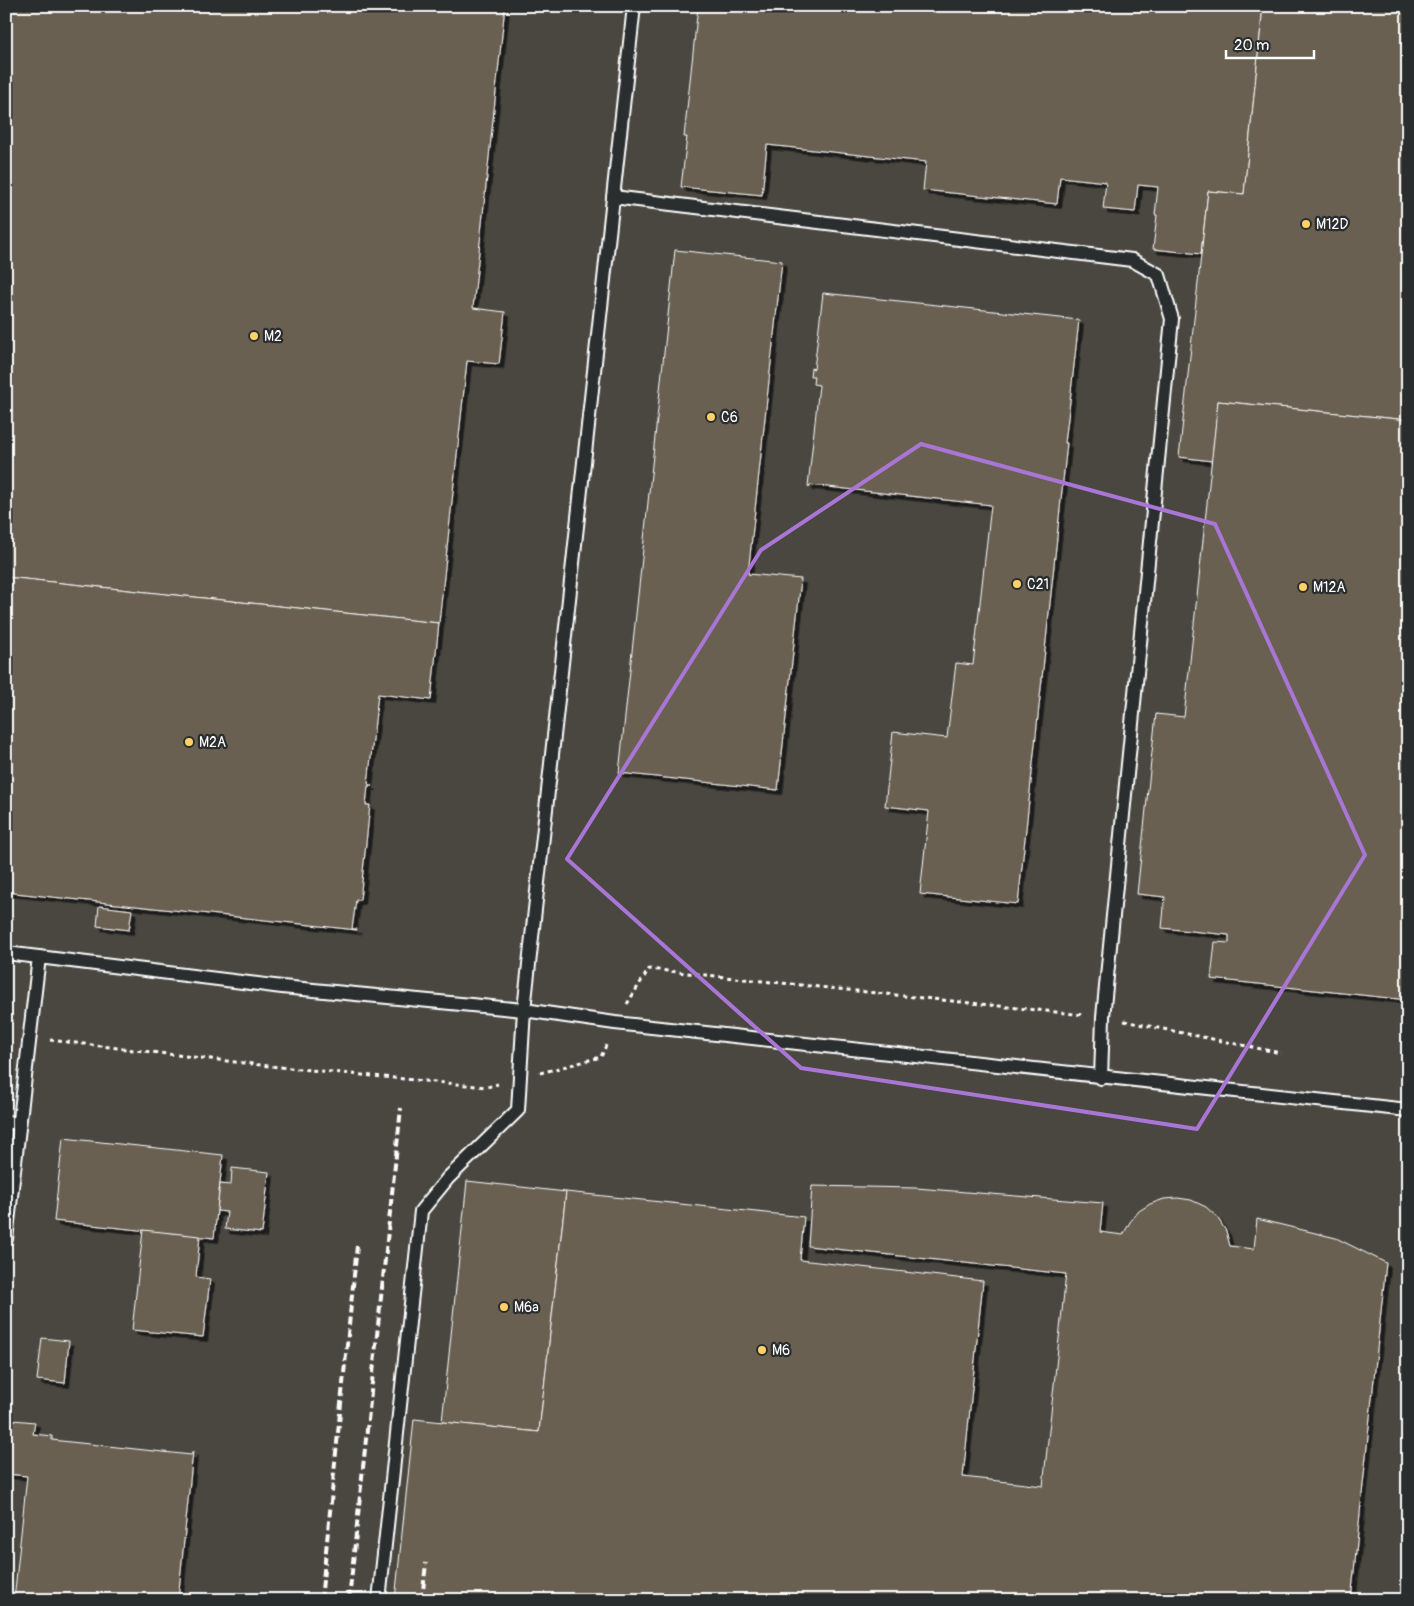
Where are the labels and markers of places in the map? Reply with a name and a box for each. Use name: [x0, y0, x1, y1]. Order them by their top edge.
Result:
place label: M12D: [1316, 216, 1348, 233]
marker: M12D: [1300, 218, 1312, 230]
place label: M2: [264, 328, 282, 345]
marker: M2: [248, 330, 260, 342]
place label: C6: [721, 409, 738, 426]
marker: C6: [705, 411, 717, 423]
place label: C21: [1027, 576, 1049, 593]
marker: C21: [1011, 578, 1023, 590]
place label: M12A: [1313, 579, 1345, 596]
marker: M12A: [1297, 581, 1309, 593]
place label: M2A: [199, 734, 226, 751]
marker: M2A: [183, 736, 195, 748]
place label: M6a: [514, 1299, 539, 1316]
marker: M6a: [498, 1301, 510, 1313]
place label: M6: [772, 1342, 790, 1359]
marker: M6: [756, 1344, 768, 1356]

